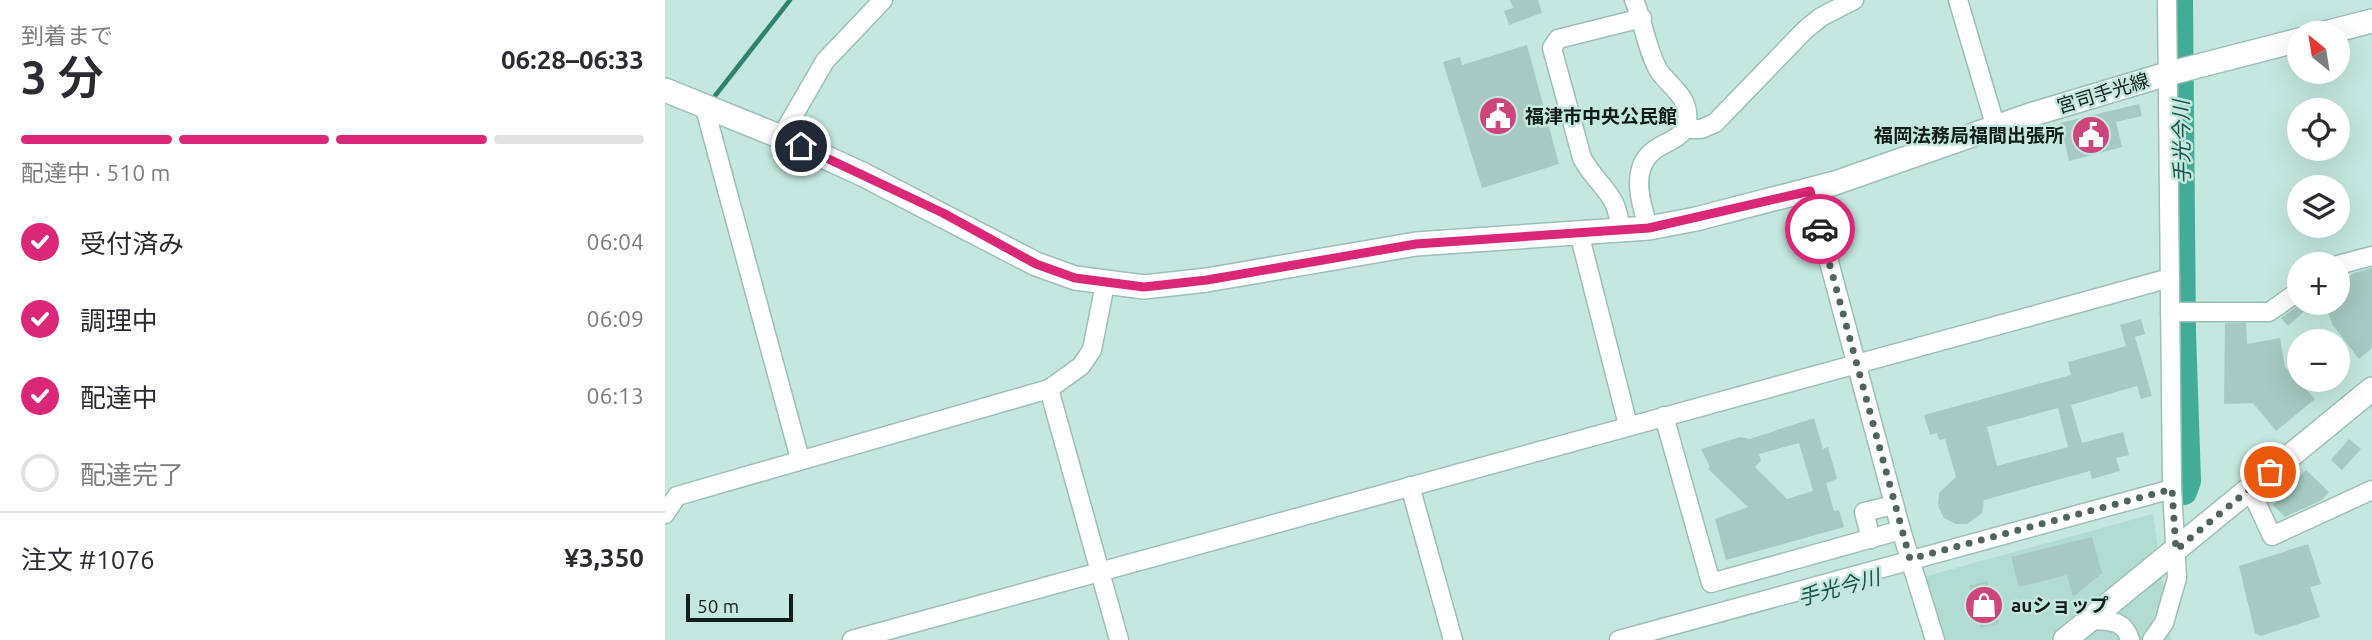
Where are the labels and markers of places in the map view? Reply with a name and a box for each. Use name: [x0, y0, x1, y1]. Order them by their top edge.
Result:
public building icon: 福津市中央公民館: [1477, 95, 1519, 137]
place label: 福津市中央公民館: [1525, 105, 1677, 127]
public building icon: 福岡法務局福間出張所: [2070, 114, 2112, 156]
pin: [771, 116, 831, 176]
place label: 福岡法務局福間出張所: [1874, 124, 2064, 146]
pin: [2240, 442, 2300, 502]
shop icon: auショップ: [1963, 584, 2005, 626]
place label: auショップ: [2011, 594, 2108, 616]

